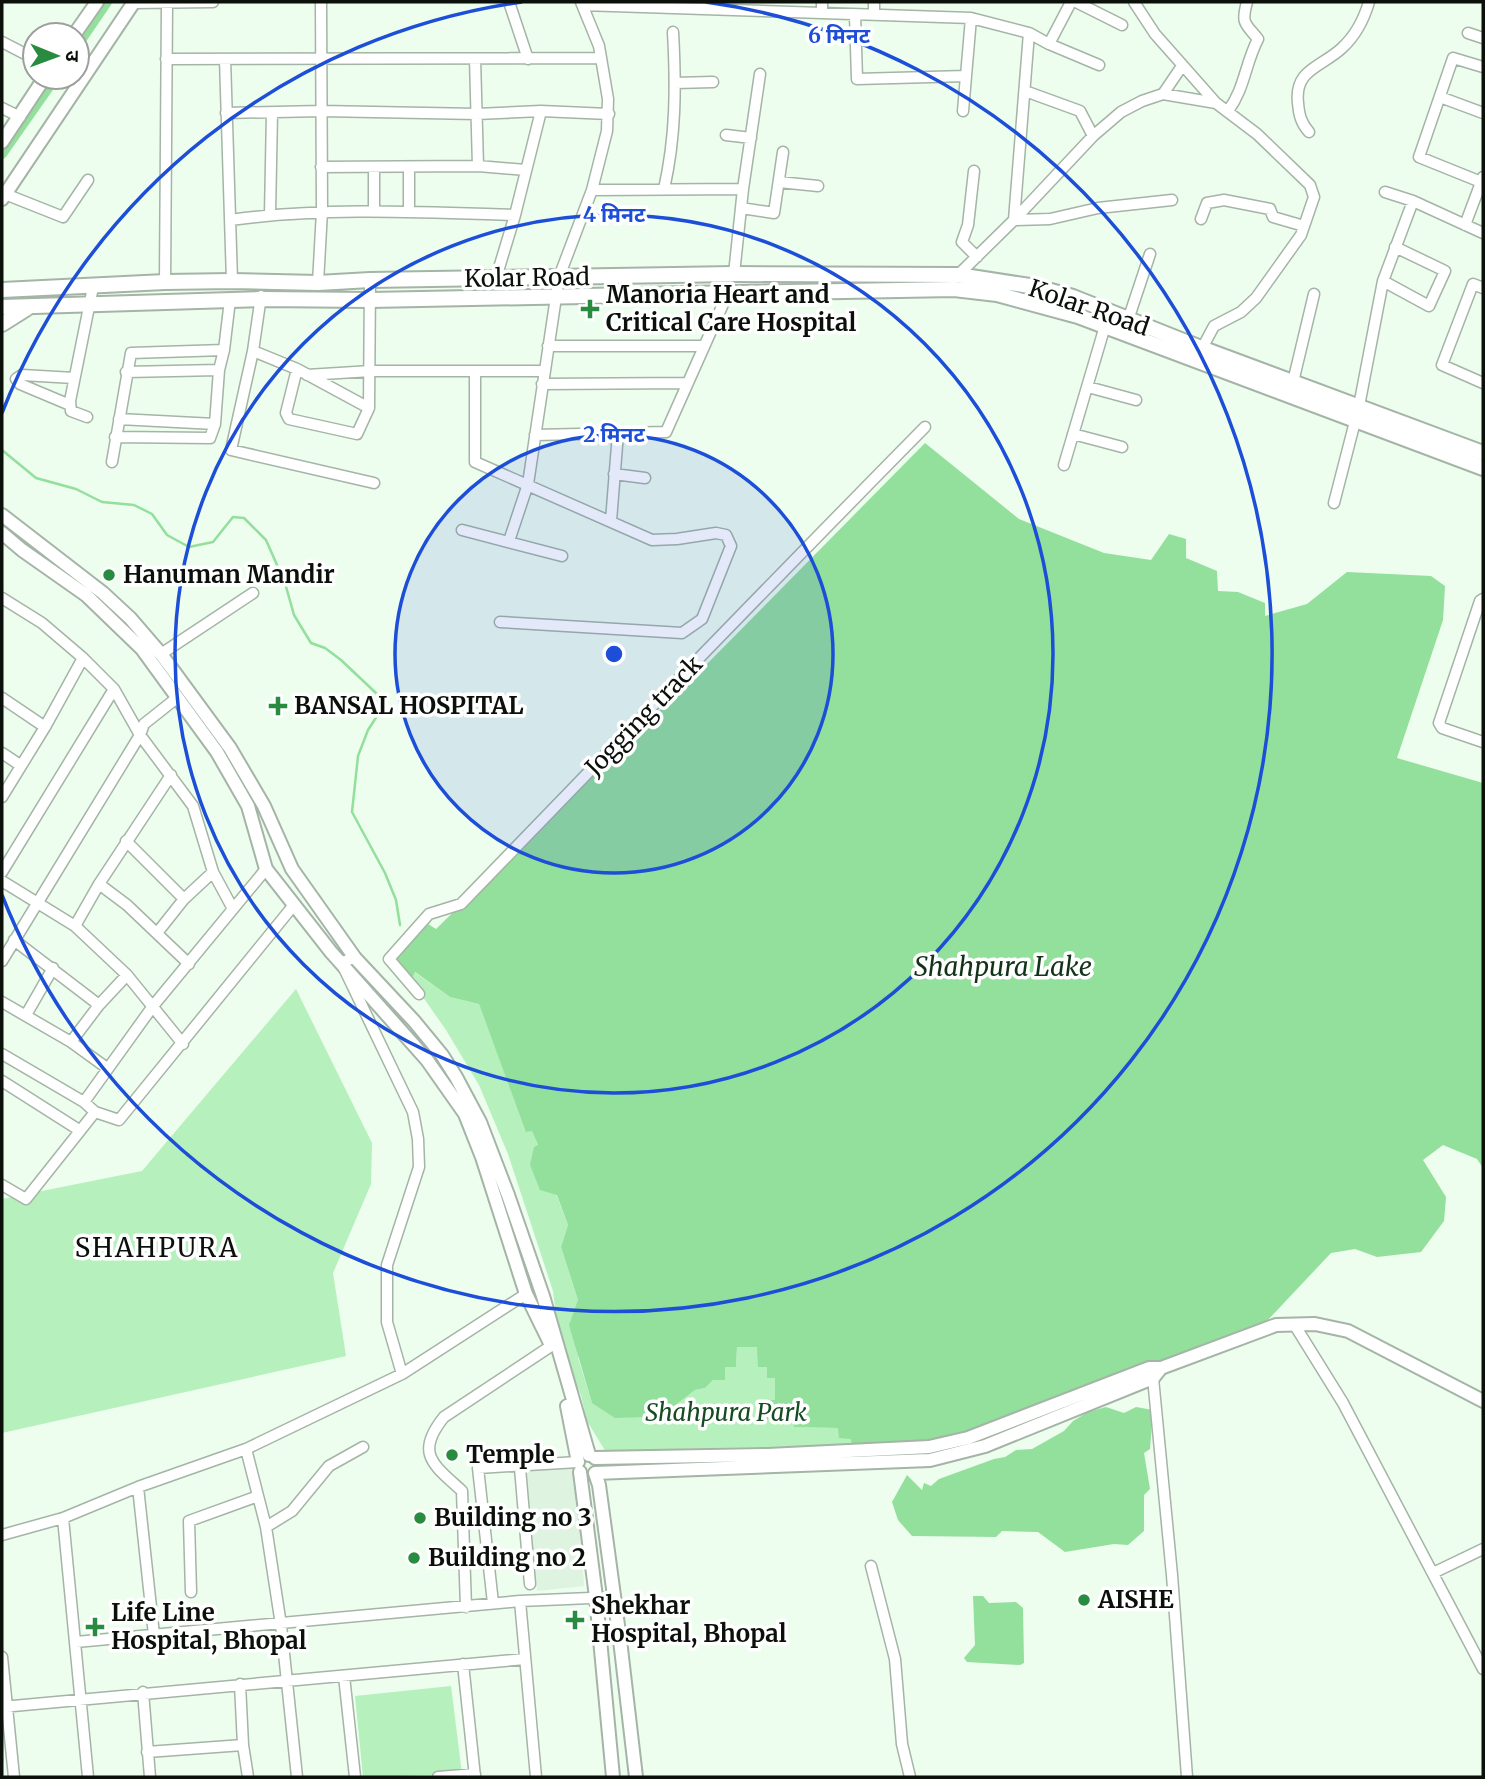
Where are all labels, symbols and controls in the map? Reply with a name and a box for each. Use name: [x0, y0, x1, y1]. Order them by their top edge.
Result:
north arrow: [21, 21, 91, 91]
text: 6 मिनट: [808, 22, 871, 49]
text: उ: [61, 51, 85, 63]
text: 4 मिनट: [583, 201, 646, 228]
street label: Kolar Road: [464, 261, 590, 294]
street label: Kolar Road: [1025, 272, 1154, 343]
place label: Manoria Heart and Critical Care Hospital: [606, 279, 856, 338]
marker: Manoria Heart and Critical Care Hospital: [580, 299, 600, 319]
text: 2 मिनट: [583, 421, 645, 448]
place label: Hanuman Mandir: [123, 559, 335, 590]
marker: Hanuman Mandir: [101, 567, 117, 583]
centre of rings: [602, 642, 626, 666]
street label: Jogging track: [578, 648, 709, 783]
place label: BANSAL HOSPITAL: [294, 690, 523, 721]
marker: BANSAL HOSPITAL: [268, 696, 288, 716]
water label: Shahpura Lake: [914, 950, 1092, 983]
district label: SHAHPURA: [75, 1231, 239, 1264]
park label: Shahpura Park: [645, 1397, 807, 1428]
place label: Temple: [466, 1439, 555, 1470]
marker: Temple: [444, 1447, 460, 1463]
place label: Building no 3: [434, 1502, 592, 1533]
marker: Building no 3: [412, 1510, 428, 1526]
place label: Building no 2: [428, 1542, 586, 1573]
marker: Building no 2: [406, 1550, 422, 1566]
place label: AISHE: [1097, 1584, 1174, 1615]
place label: Shekhar Hospital, Bhopal: [591, 1590, 787, 1649]
marker: AISHE: [1076, 1592, 1092, 1608]
place label: Life Line Hospital, Bhopal: [111, 1597, 307, 1656]
marker: Shekhar Hospital, Bhopal: [565, 1610, 585, 1630]
marker: Life Line Hospital, Bhopal: [85, 1617, 105, 1637]

